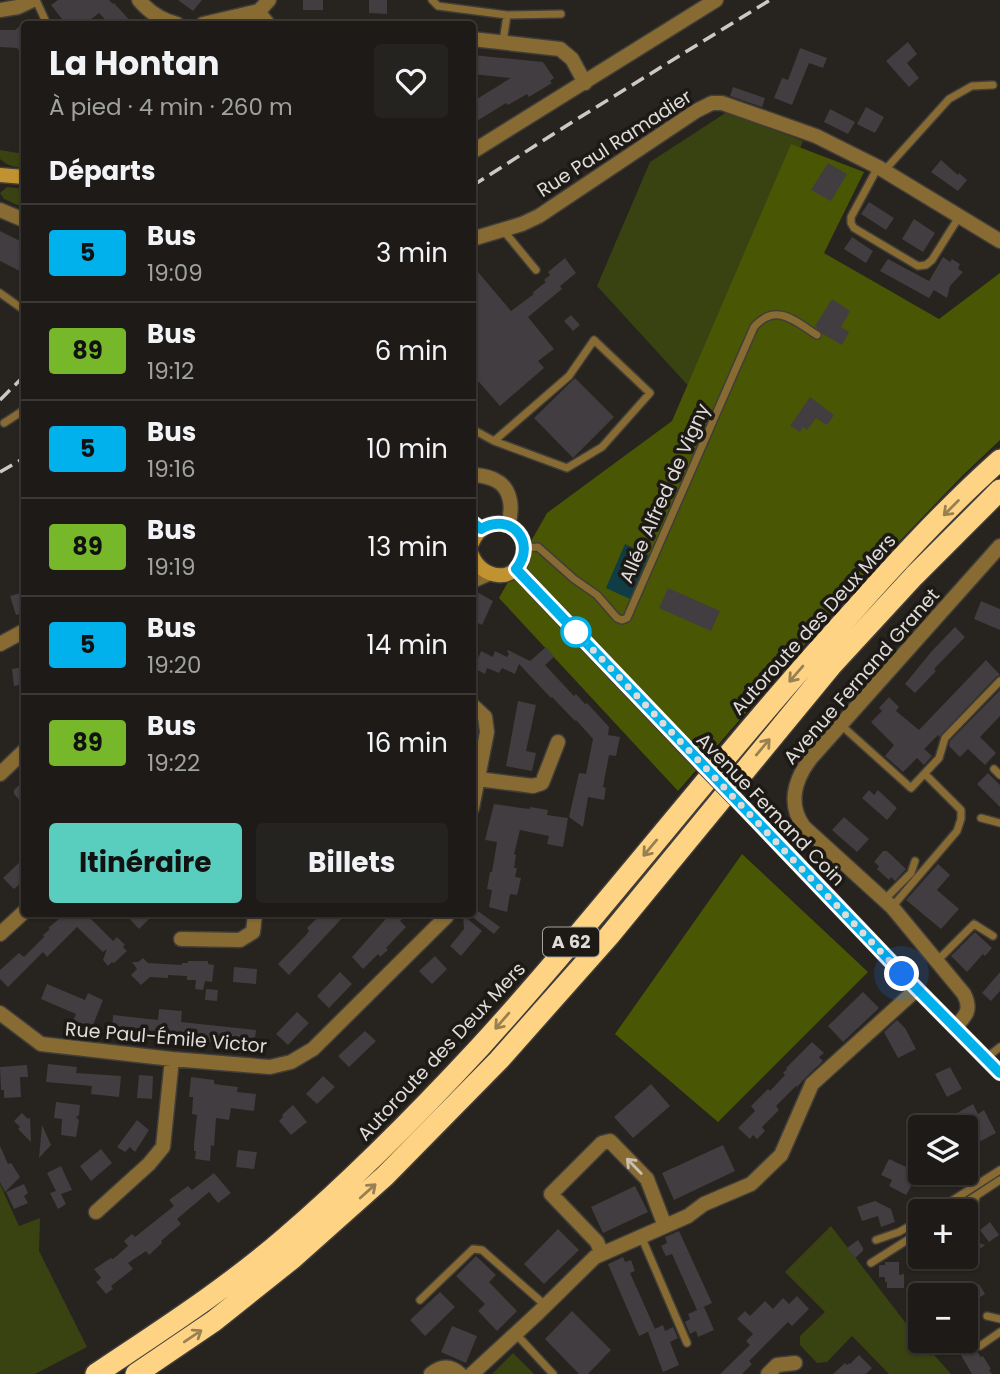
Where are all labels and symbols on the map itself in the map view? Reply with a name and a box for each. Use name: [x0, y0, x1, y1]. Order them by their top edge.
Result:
street label: Rue Paul Ramadier: [532, 83, 697, 204]
street label: Allée Alfred de Vigny: [613, 399, 716, 587]
one-way arrow: [943, 499, 960, 516]
street label: Autoroute des Deux Mers: [725, 528, 902, 721]
street label: Avenue Fernand Granet: [777, 582, 946, 770]
unlabelled marker: [561, 617, 591, 647]
one-way arrow: [788, 665, 804, 683]
street label: Avenue Fernand Coin: [690, 727, 851, 892]
one-way arrow: [755, 738, 771, 756]
one-way arrow: [642, 839, 658, 857]
road number: A 62: [543, 928, 599, 957]
street label: Autoroute des Deux Mers: [351, 956, 532, 1147]
your location: [884, 956, 919, 991]
one-way arrow: [494, 1012, 510, 1030]
street label: Rue Paul-Émile Victor: [64, 1015, 268, 1060]
one-way arrow: [626, 1158, 643, 1175]
one-way arrow: [359, 1183, 376, 1200]
one-way arrow: [182, 1329, 202, 1343]

